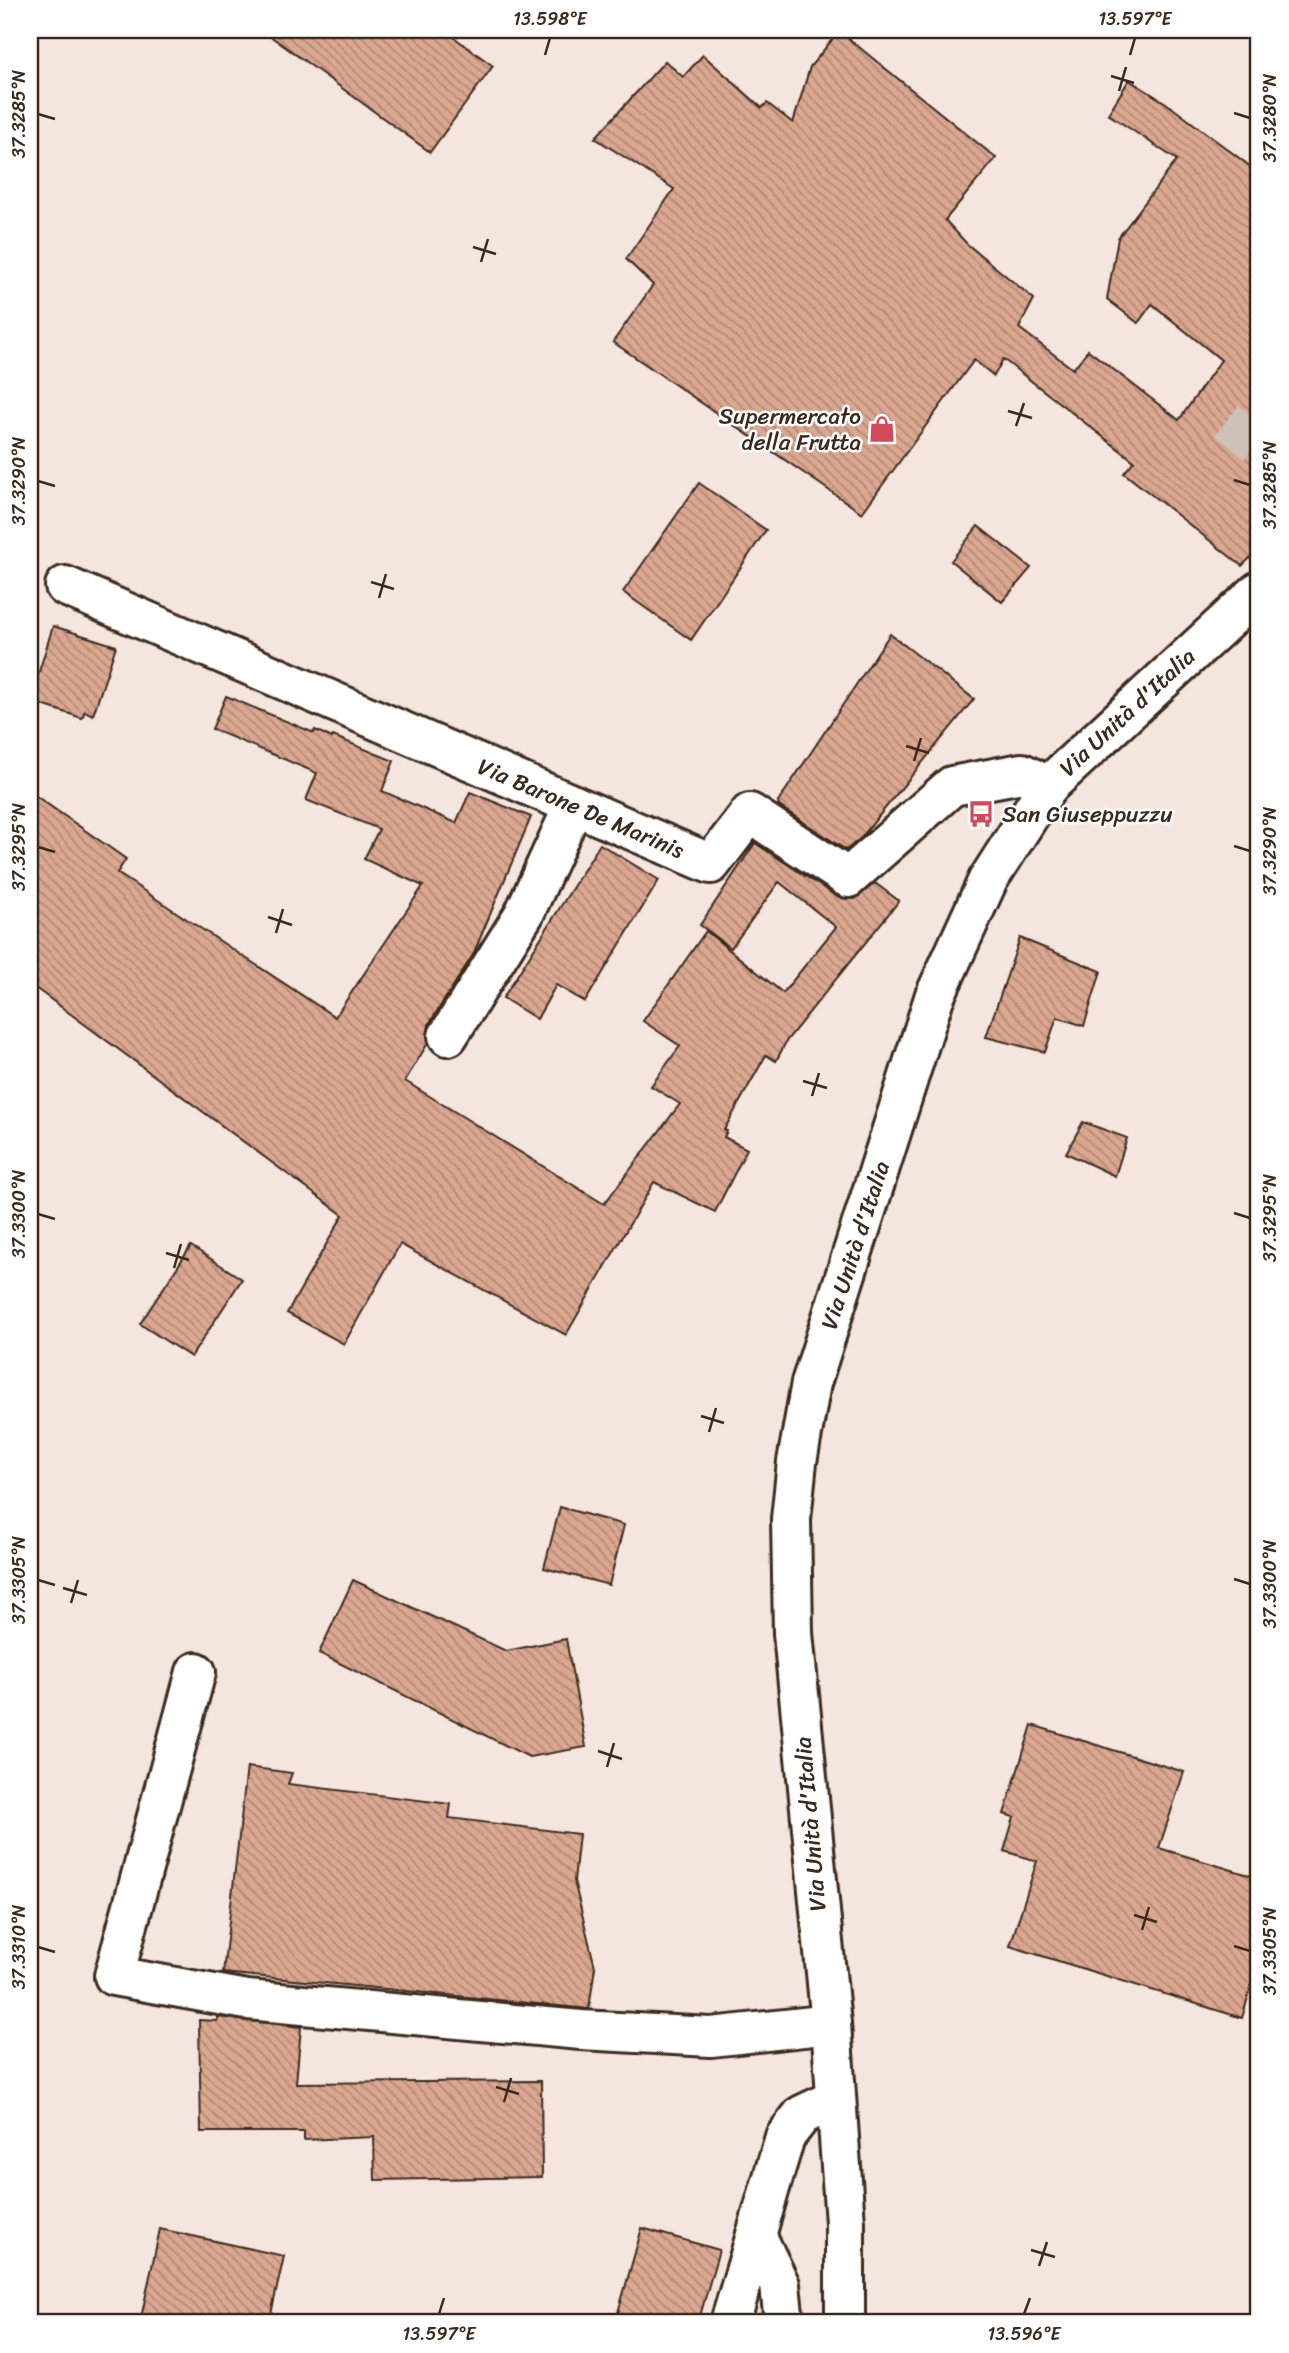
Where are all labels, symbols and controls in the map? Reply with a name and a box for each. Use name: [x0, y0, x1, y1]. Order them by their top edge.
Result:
text: 13.598°E: [513, 3, 588, 35]
text: 13.597°E: [1098, 3, 1173, 35]
text: 37.3285°N: [3, 70, 35, 158]
text: 37.3280°N: [1254, 73, 1286, 162]
place label: Supermercato della Frutta: [719, 396, 861, 463]
shop icon: Supermercato della Frutta: [867, 414, 897, 444]
text: 37.3290°N: [3, 436, 35, 525]
text: 37.3285°N: [1254, 441, 1286, 529]
street label: Via Unità d'Italia: [1049, 637, 1206, 787]
street label: Via Barone De Marinis: [471, 746, 691, 871]
place label: San Giuseppuzzu: [1002, 794, 1173, 835]
bus stop icon: San Giuseppuzzu: [966, 799, 996, 829]
text: 37.3295°N: [3, 802, 35, 891]
text: 37.3290°N: [1254, 806, 1286, 895]
street label: Via Unità d'Italia: [809, 1155, 902, 1335]
text: 37.3300°N: [3, 1169, 35, 1258]
text: 37.3295°N: [1254, 1173, 1286, 1262]
text: 37.3305°N: [3, 1536, 35, 1624]
text: 37.3300°N: [1254, 1539, 1286, 1628]
street label: Via Unità d'Italia: [782, 1735, 839, 1913]
text: 37.3310°N: [3, 1904, 35, 1989]
text: 37.3305°N: [1254, 1907, 1286, 1995]
text: 13.597°E: [402, 2318, 477, 2350]
text: 13.596°E: [987, 2318, 1062, 2350]

